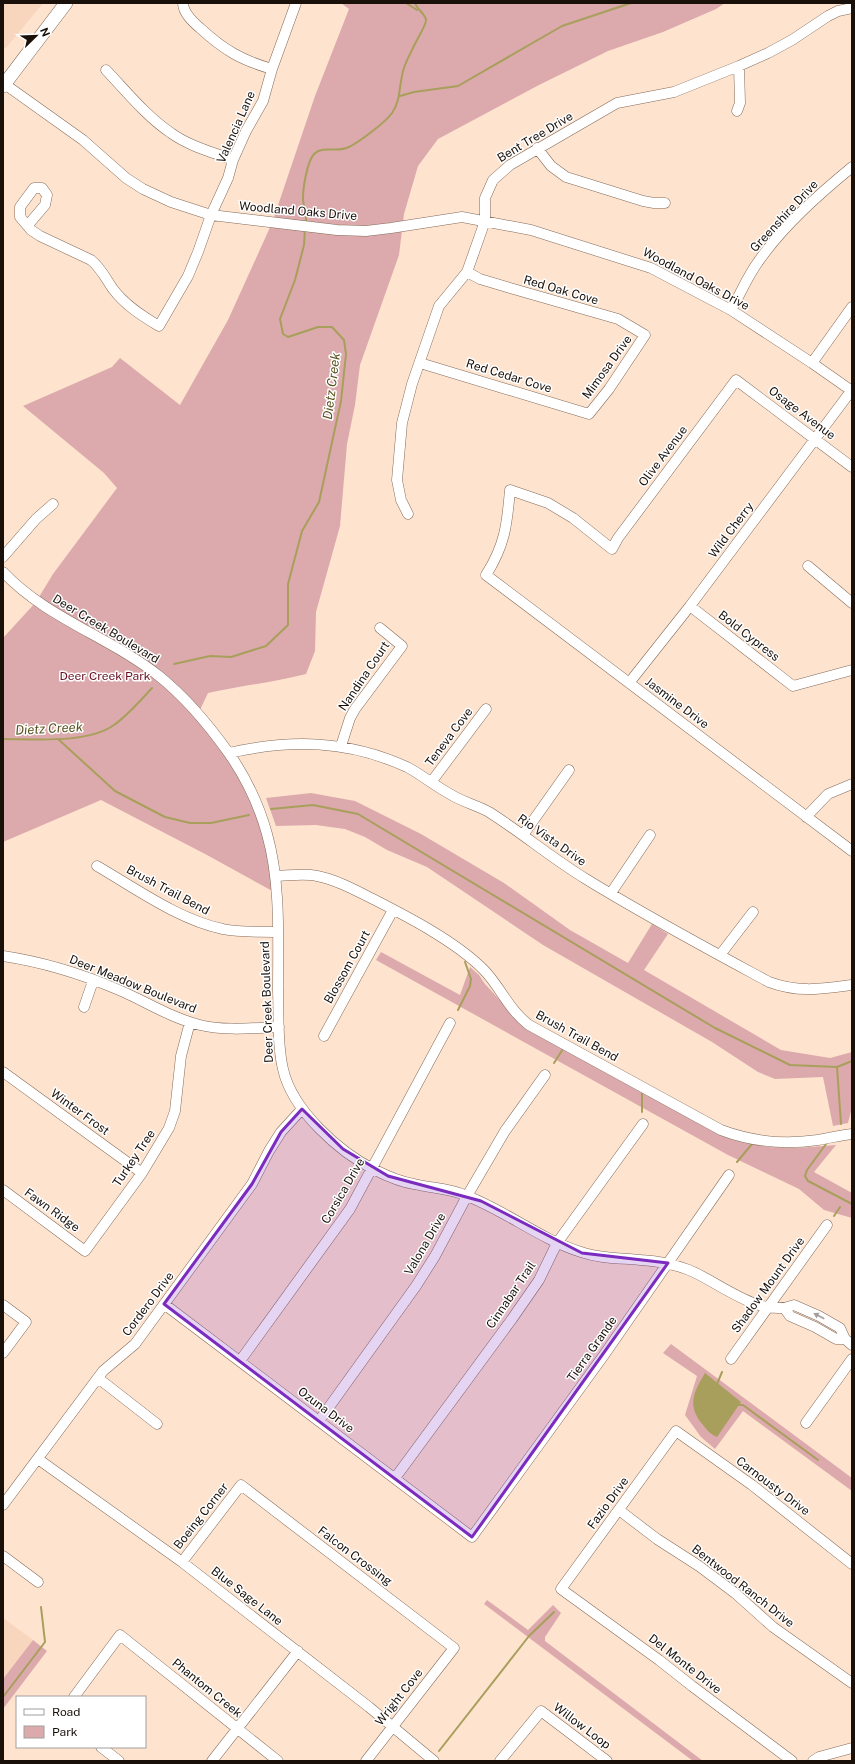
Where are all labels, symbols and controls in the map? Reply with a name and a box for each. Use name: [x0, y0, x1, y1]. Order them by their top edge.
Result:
north arrow: [16, 16, 56, 56]
text: N: [38, 26, 52, 38]
street label: Valencia Lane: [214, 89, 258, 165]
street label: Bent Tree Drive: [495, 109, 575, 165]
street label: Greenshire Drive: [747, 177, 821, 255]
street label: Woodland Oaks Drive: [238, 199, 358, 223]
street label: Woodland Oaks Drive: [640, 245, 752, 313]
street label: Red Oak Cove: [522, 273, 600, 307]
street label: Mimosa Drive: [579, 332, 635, 402]
water label: Dietz Creek: [320, 352, 343, 420]
street label: Red Cedar Cove: [464, 356, 554, 396]
street label: Osage Avenue: [766, 383, 838, 443]
street label: Olive Avenue: [636, 423, 690, 489]
street label: Wild Cherry: [706, 499, 757, 561]
street label: Deer Creek Boulevard: [50, 592, 162, 666]
street label: Bold Cypress: [716, 608, 782, 664]
street label: Nandina Court: [336, 638, 393, 713]
park label: Deer Creek Park: [59, 669, 151, 683]
street label: Jasmine Drive: [642, 675, 712, 732]
street label: Teneva Cove: [422, 705, 476, 769]
water label: Dietz Creek: [15, 719, 83, 738]
street label: Rio Vista Drive: [515, 811, 589, 869]
street label: Brush Trail Bend: [124, 862, 212, 918]
street label: Blossom Court: [321, 928, 373, 1006]
street label: Deer Creek Boulevard: [258, 941, 276, 1063]
street label: Deer Meadow Boulevard: [67, 952, 199, 1016]
street label: Brush Trail Bend: [533, 1008, 621, 1064]
street label: Winter Frost: [48, 1086, 112, 1138]
street label: Turkey Tree: [110, 1127, 158, 1189]
street label: Corsica Drive: [319, 1156, 368, 1226]
street label: Fawn Ridge: [22, 1185, 83, 1235]
street label: Valona Drive: [402, 1210, 449, 1278]
street label: Shadow Mount Drive: [729, 1234, 808, 1336]
street label: Cinnabar Trail: [483, 1259, 539, 1331]
street label: Cordero Drive: [119, 1269, 177, 1339]
one-way arrow: [813, 1313, 825, 1319]
street label: Tierra Grande: [564, 1314, 620, 1384]
street label: Ozuna Drive: [295, 1384, 357, 1436]
street label: Carnousty Drive: [733, 1454, 813, 1518]
street label: Fazio Drive: [584, 1474, 632, 1532]
street label: Boeing Corner: [171, 1480, 231, 1552]
street label: Falcon Crossing: [315, 1524, 395, 1588]
street label: Bentwood Ranch Drive: [689, 1542, 797, 1630]
street label: Blue Sage Lane: [209, 1564, 286, 1628]
street label: Del Monte Drive: [646, 1631, 724, 1697]
street label: Phantom Creek: [169, 1656, 245, 1721]
street label: Wright Cove: [372, 1666, 426, 1728]
legend: [16, 1696, 146, 1748]
street label: Willow Loop: [551, 1700, 613, 1752]
text: Road: [52, 1705, 80, 1719]
text: Park: [52, 1725, 78, 1739]

